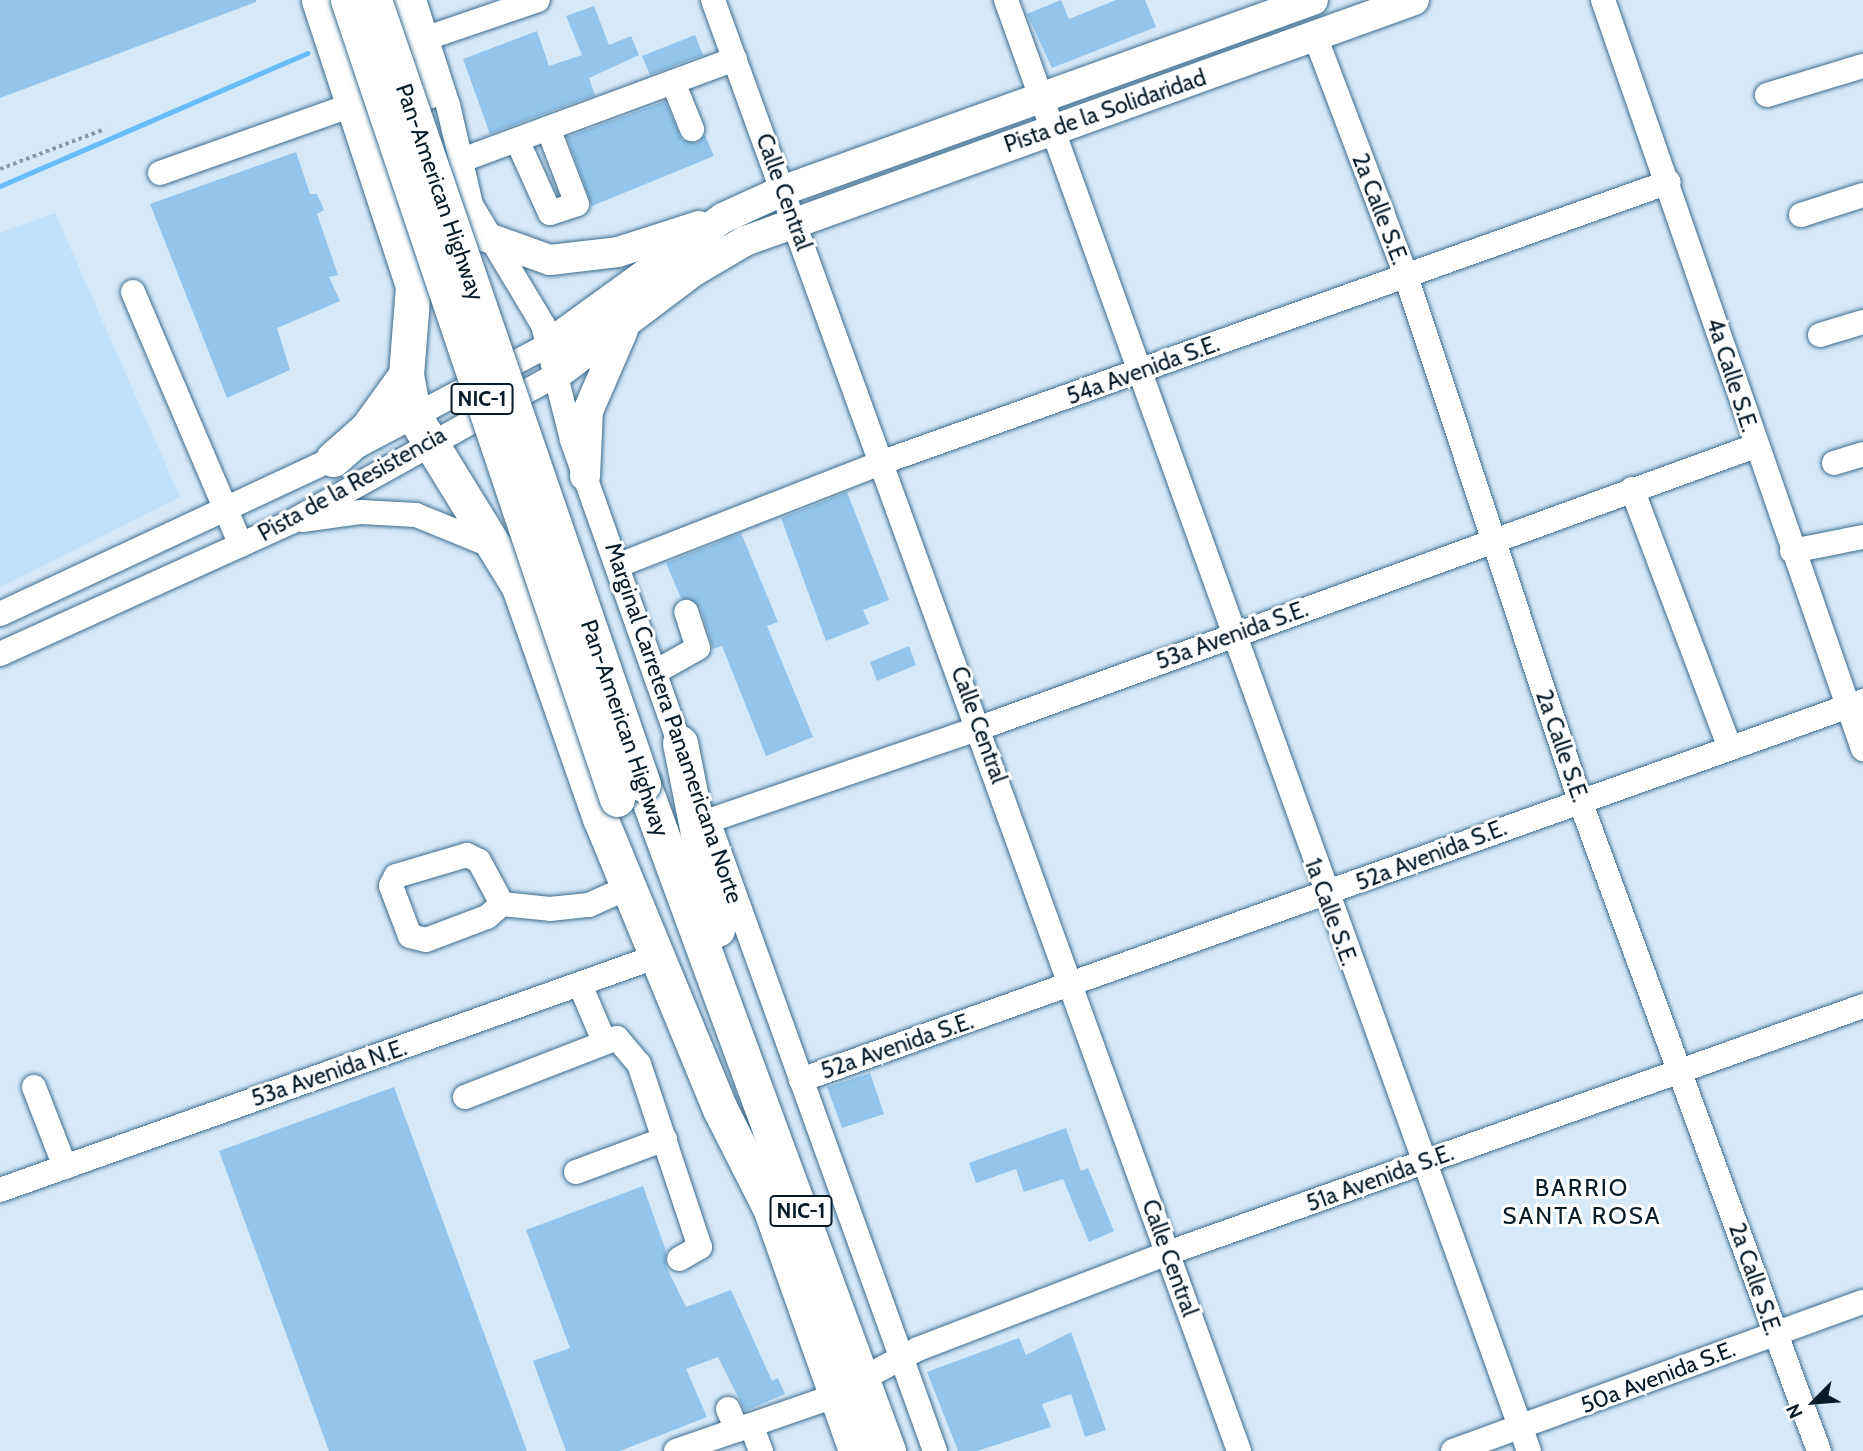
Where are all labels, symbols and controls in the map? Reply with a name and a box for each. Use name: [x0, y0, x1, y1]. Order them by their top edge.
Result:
street label: Pista de la Solidaridad: [1000, 63, 1210, 159]
street label: Pan-American Highway: [390, 80, 490, 304]
street label: Calle Central: [750, 130, 818, 254]
street label: 2a Calle S.E.: [1346, 149, 1414, 269]
street label: 4a Calle S.E.: [1701, 315, 1763, 435]
street label: 54a Avenida S.E.: [1063, 330, 1223, 410]
road number: NIC-1: [450, 382, 514, 416]
street label: Pista de la Resistencia: [253, 421, 451, 547]
street label: Marginal Carretera Panamericana Norte: [599, 539, 749, 907]
street label: 53a Avenida S.E.: [1152, 595, 1312, 675]
street label: Pan-American Highway: [575, 616, 675, 840]
street label: Calle Central: [945, 663, 1013, 787]
street label: 2a Calle S.E.: [1530, 686, 1594, 806]
street label: 52a Avenida S.E.: [1352, 814, 1510, 896]
street label: 1a Calle S.E.: [1299, 854, 1363, 970]
street label: 52a Avenida S.E.: [817, 1007, 977, 1085]
street label: 53a Avenida N.E.: [248, 1033, 410, 1113]
street label: 51a Avenida S.E.: [1303, 1139, 1457, 1217]
district label: BARRIO SANTA ROSA: [1504, 1174, 1660, 1230]
road number: NIC-1: [770, 1194, 832, 1228]
street label: Calle Central: [1136, 1196, 1204, 1320]
street label: 2a Calle S.E.: [1723, 1219, 1787, 1339]
street label: 50a Avenida S.E.: [1577, 1335, 1739, 1419]
north arrow: [1779, 1367, 1849, 1437]
text: N: [1781, 1400, 1808, 1422]

